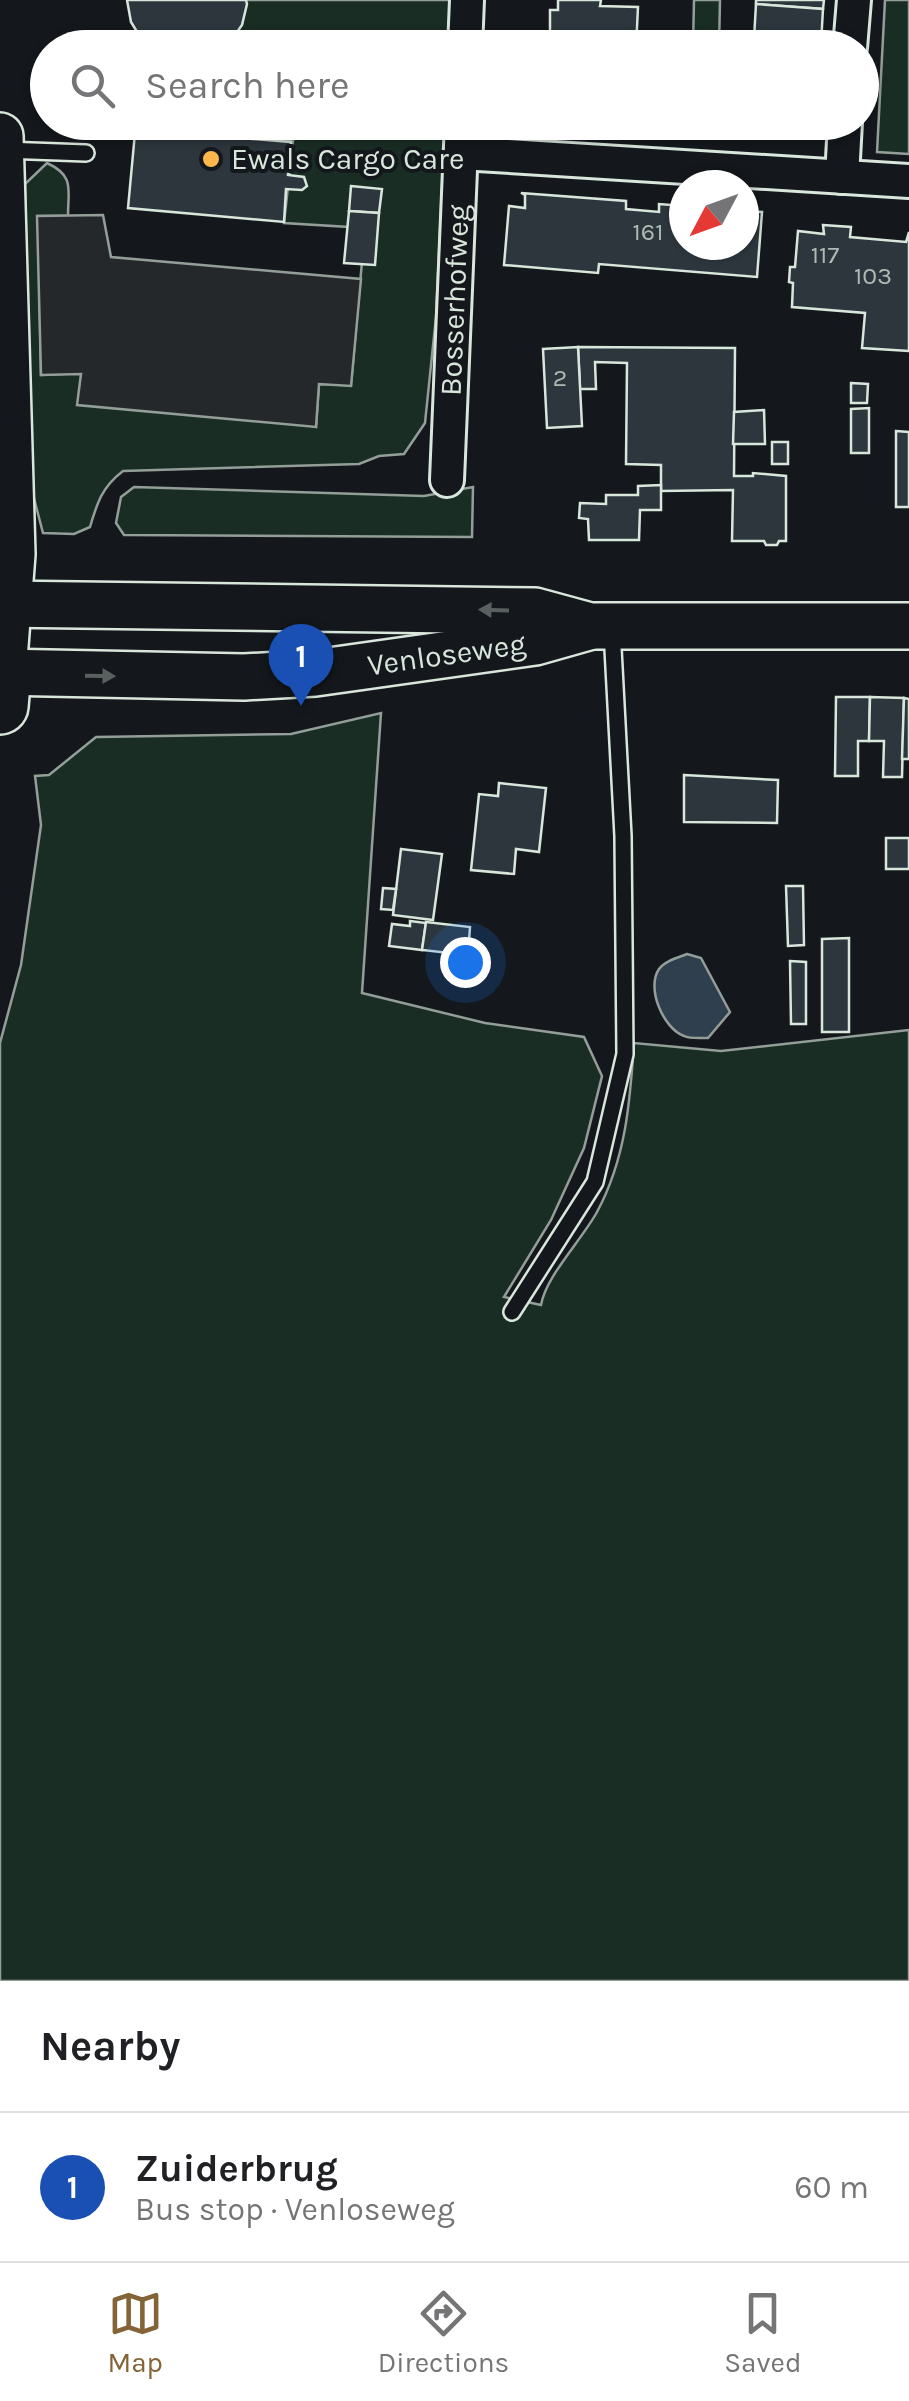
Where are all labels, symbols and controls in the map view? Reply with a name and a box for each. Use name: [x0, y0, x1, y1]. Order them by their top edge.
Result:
search box: [30, 30, 879, 140]
icon: search: [65, 58, 120, 113]
text: Search here: [145, 63, 349, 108]
place label: Ewals Cargo Care: [231, 141, 464, 177]
marker: Ewals Cargo Care: [200, 148, 222, 170]
north arrow: [669, 170, 759, 260]
street label: Bosserhofweg: [433, 204, 477, 397]
house number: 161: [633, 217, 663, 246]
house number: 117: [811, 240, 839, 269]
house number: 103: [854, 261, 892, 290]
house number: 2: [553, 363, 567, 392]
one-way arrow: [478, 602, 510, 618]
pin: 1: [268, 624, 334, 706]
street label: Venloseweg: [365, 626, 528, 683]
one-way arrow: [85, 668, 117, 684]
your location: [440, 937, 491, 988]
text: Nearby: [40, 2021, 180, 2071]
text: Zuiderbrug: [135, 2146, 338, 2191]
text: 1: [67, 2169, 78, 2206]
text: 60 m: [794, 2169, 869, 2206]
text: Bus stop · Venloseweg: [135, 2191, 455, 2228]
tab: Map: [107, 2286, 163, 2379]
tab: Directions: [378, 2286, 509, 2379]
tab: Saved: [724, 2286, 802, 2379]

